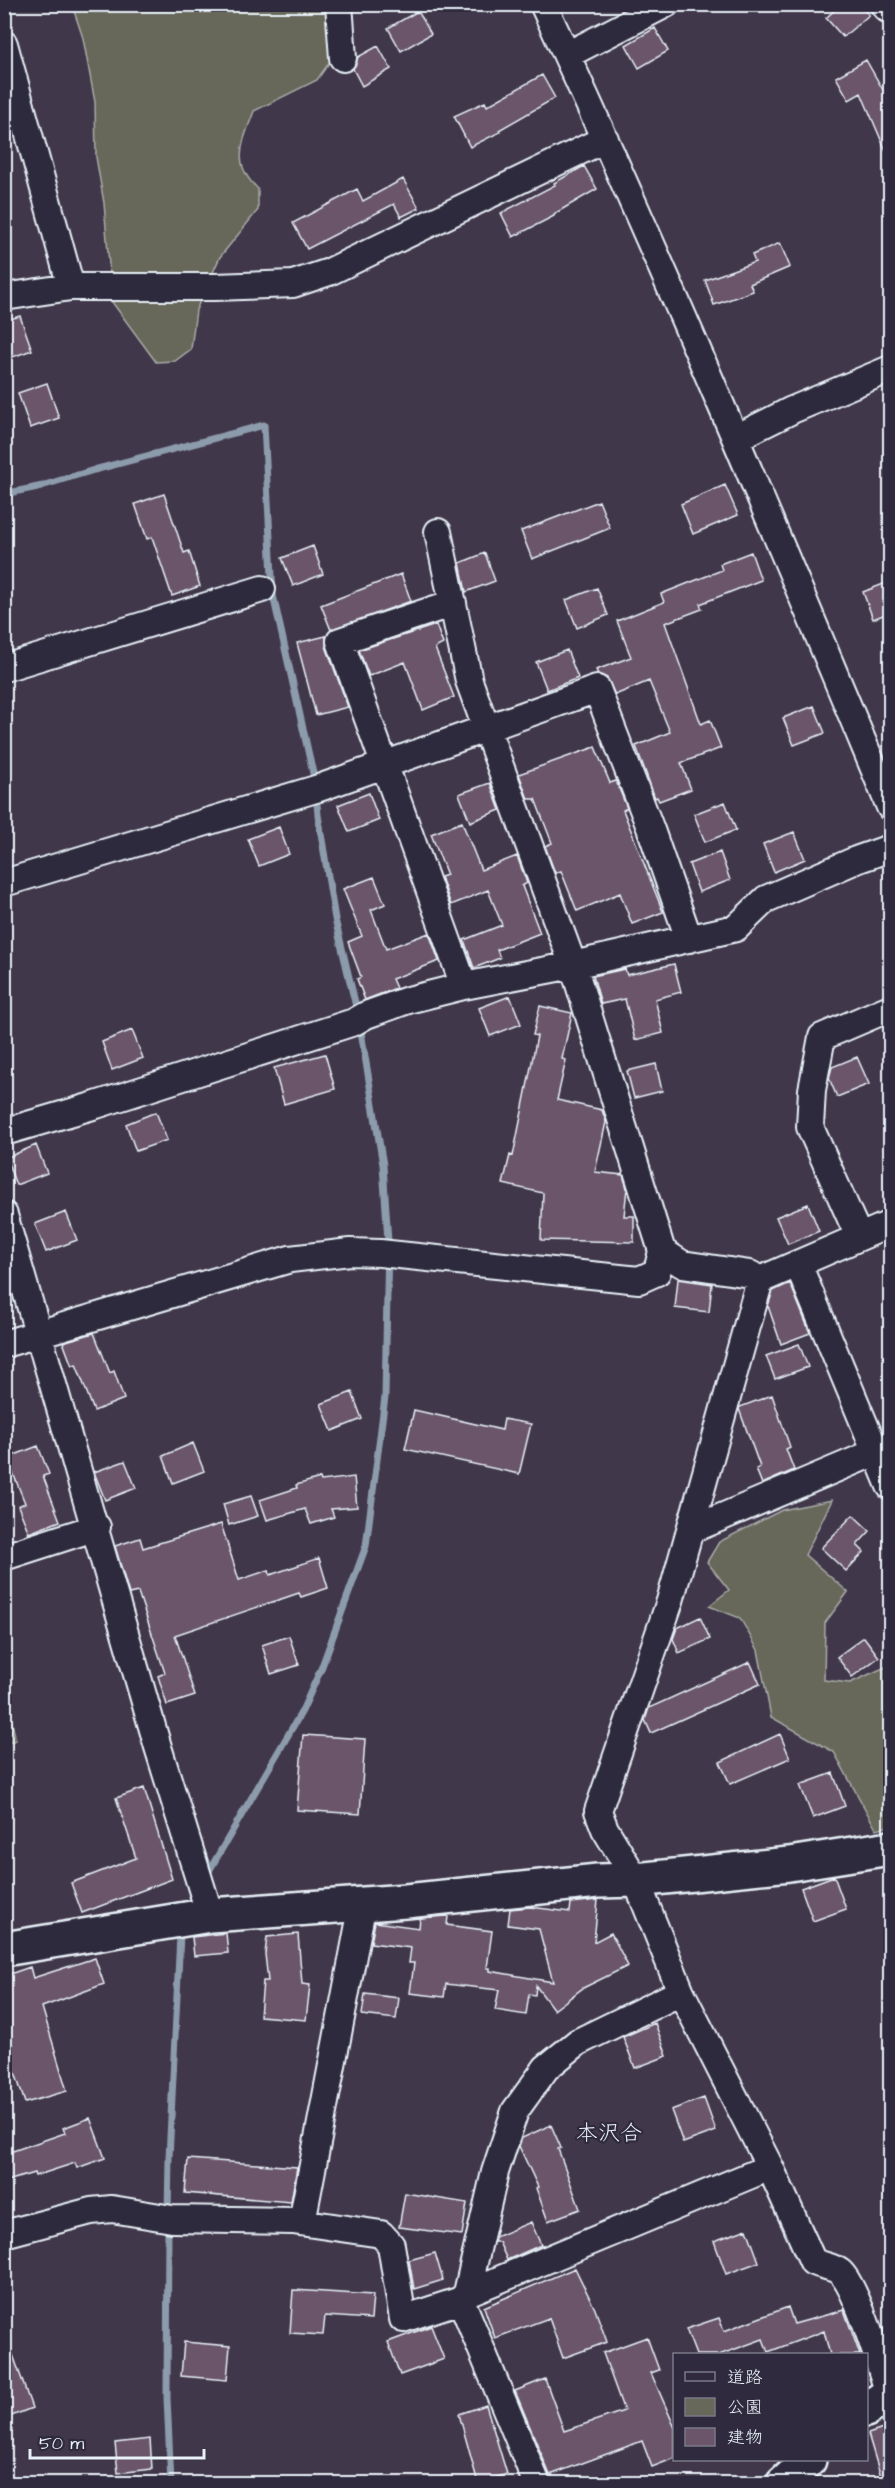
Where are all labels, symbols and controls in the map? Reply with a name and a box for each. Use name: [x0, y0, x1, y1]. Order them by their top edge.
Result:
district label: 本沢合: [576, 2118, 642, 2149]
legend: [673, 2353, 868, 2461]
text: 道路: [727, 2365, 763, 2390]
text: 公園: [727, 2395, 763, 2420]
scale bar: [30, 2422, 204, 2460]
text: 建物: [727, 2425, 763, 2450]
text: 50 m: [39, 2431, 84, 2456]

